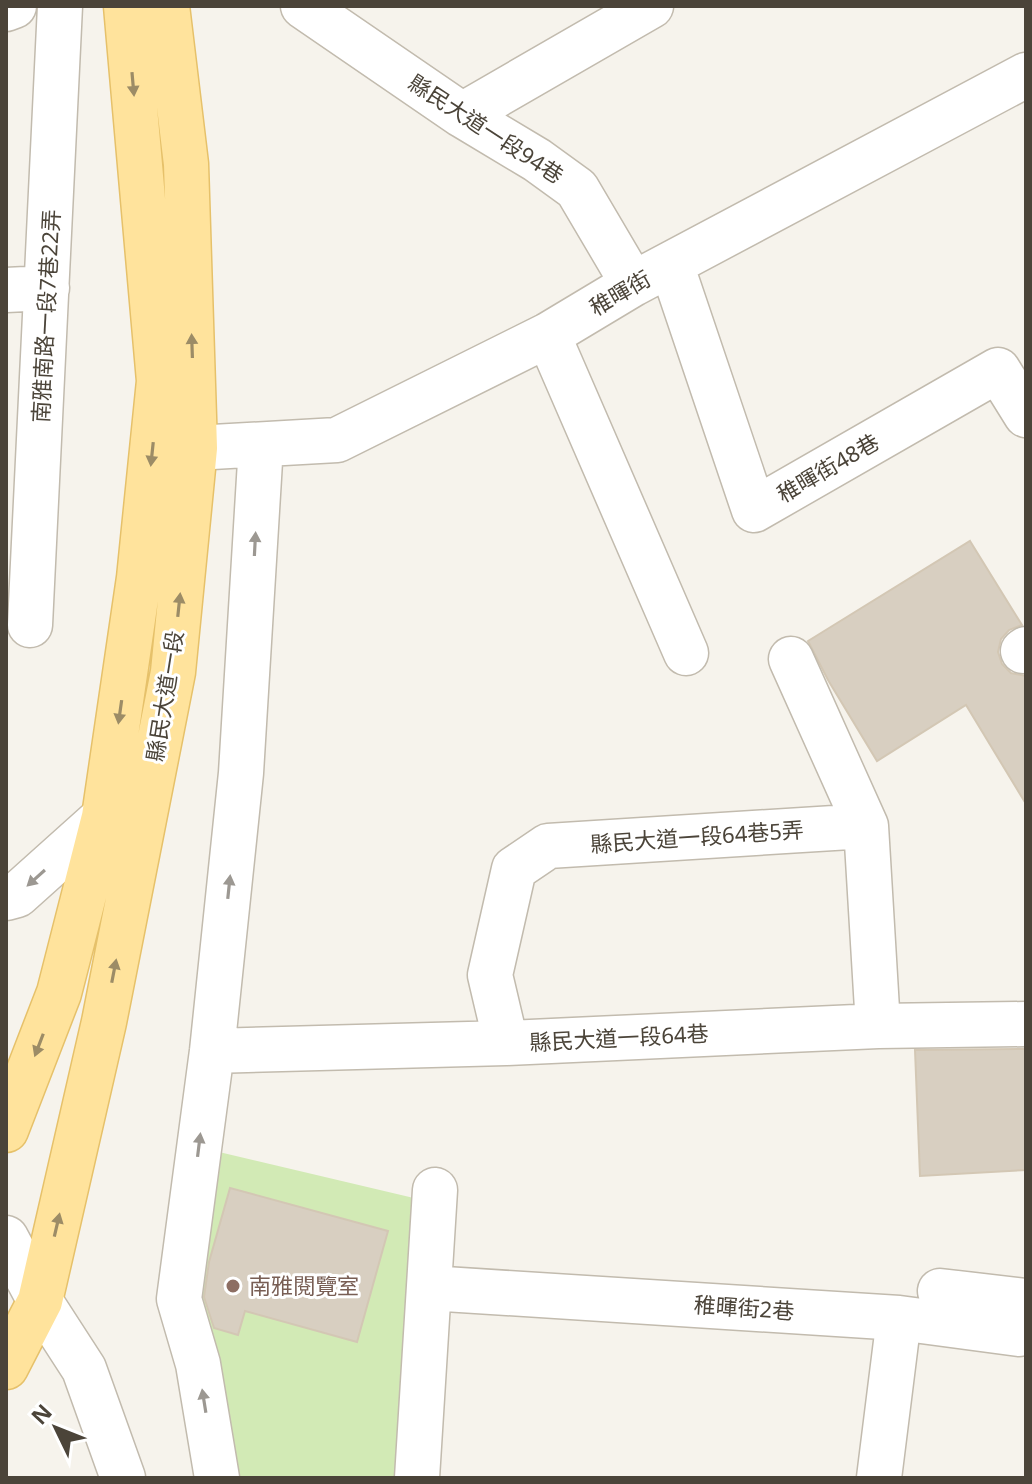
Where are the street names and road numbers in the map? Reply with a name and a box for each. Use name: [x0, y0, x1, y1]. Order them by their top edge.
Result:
street label: 縣民大道一段94巷: [403, 67, 570, 190]
street label: 南雅南路一段7巷22弄: [24, 208, 66, 423]
street label: 稚暉街: [583, 263, 656, 322]
street label: 稚暉街48巷: [771, 426, 884, 508]
street label: 縣民大道一段: [139, 628, 189, 763]
street label: 縣民大道一段64巷5弄: [589, 814, 805, 858]
street label: 縣民大道一段64巷: [529, 1017, 709, 1057]
street label: 稚暉街2巷: [693, 1289, 795, 1325]

